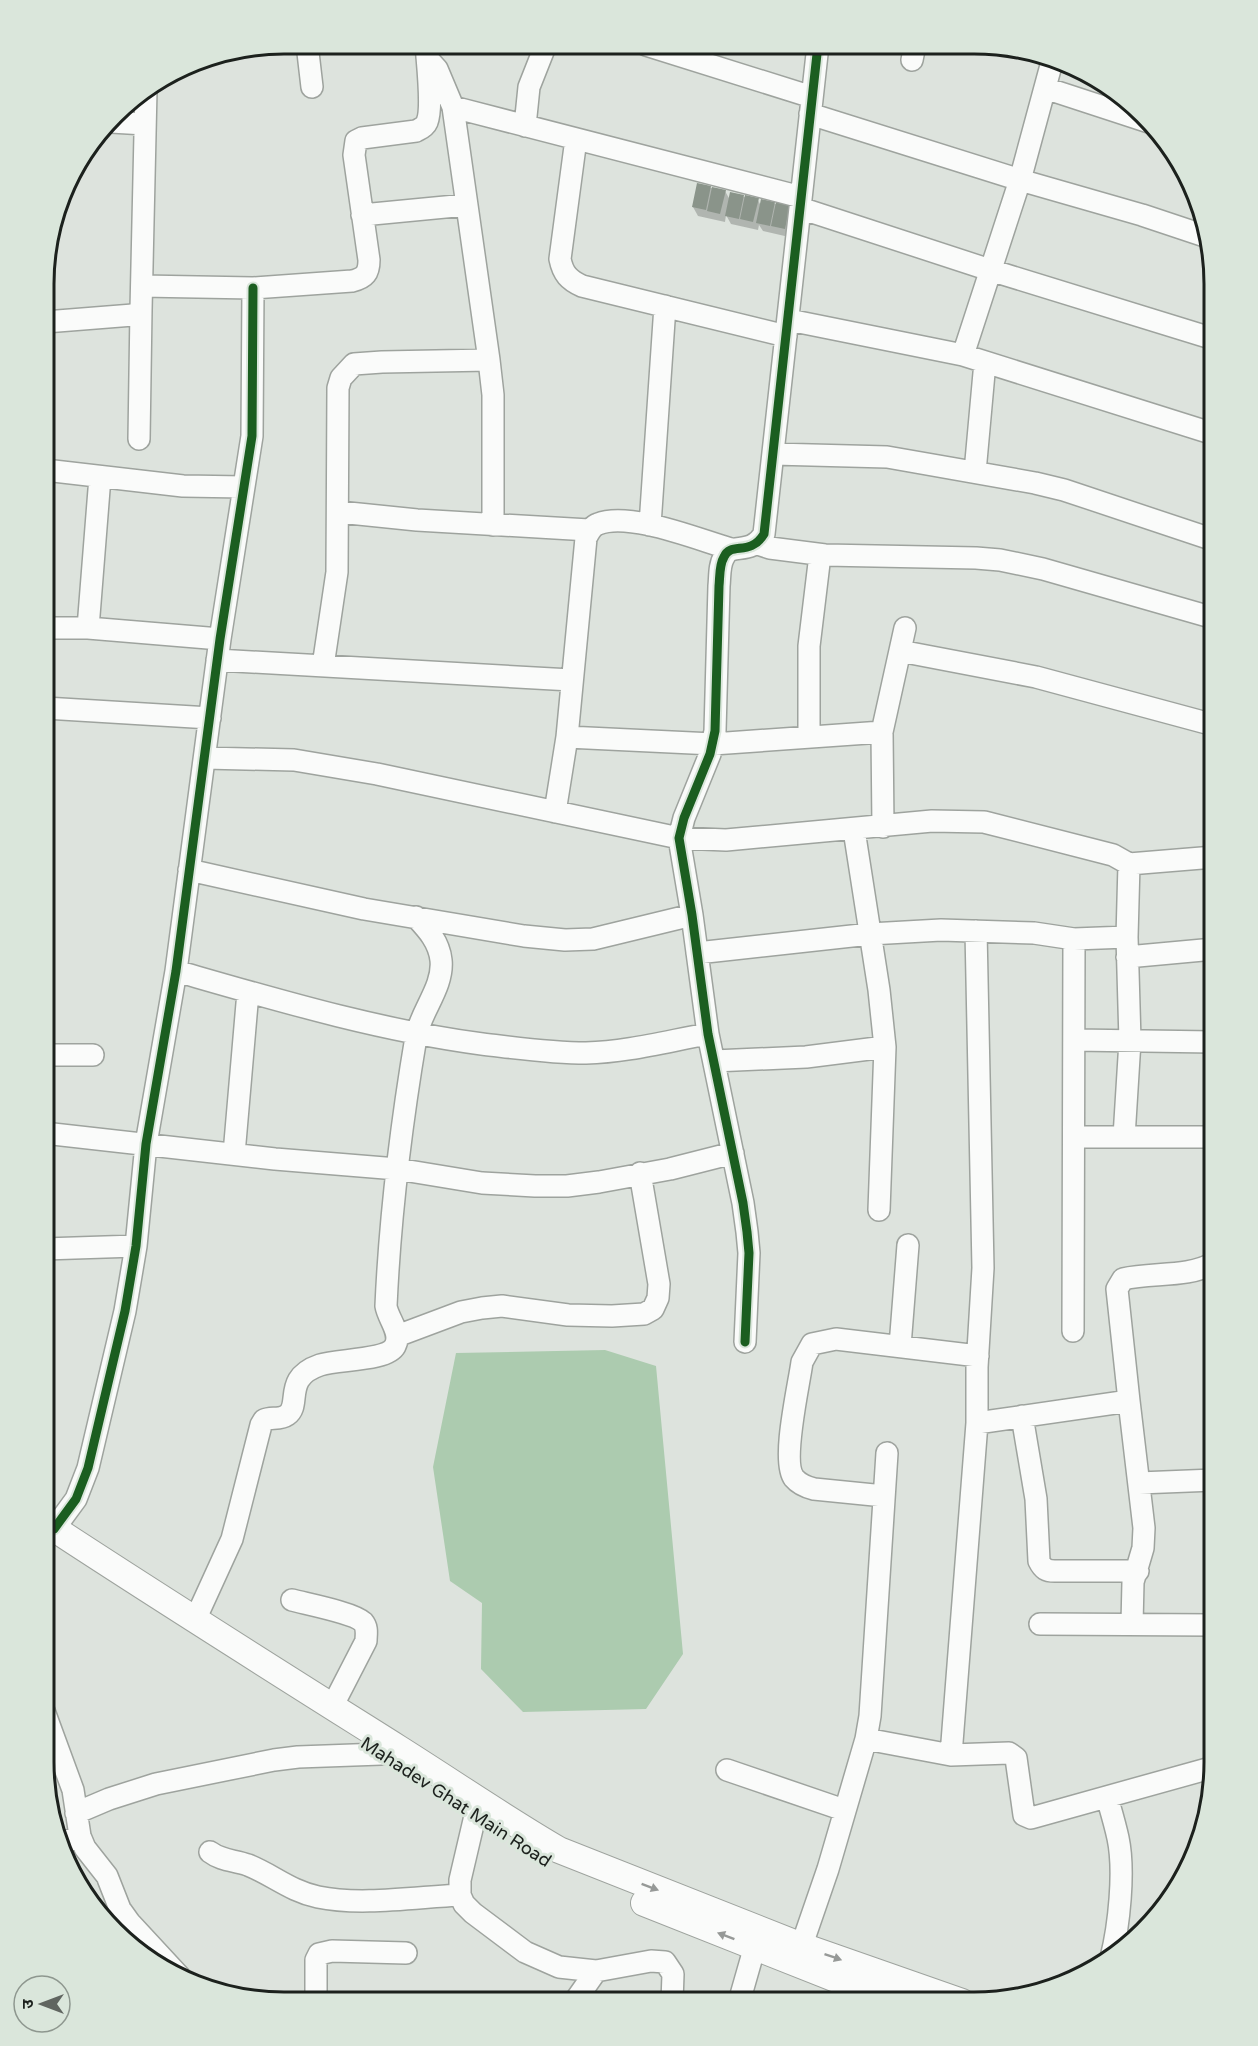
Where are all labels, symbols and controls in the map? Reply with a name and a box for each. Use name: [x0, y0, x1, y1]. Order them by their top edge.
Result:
street label: Mahadev Ghat Main Road: [356, 1732, 556, 1872]
one-way arrow: [642, 1882, 660, 1892]
one-way arrow: [717, 1931, 735, 1940]
one-way arrow: [824, 1952, 842, 1962]
north arrow: [12, 1974, 72, 2034]
text: उ: [18, 1999, 38, 2009]

